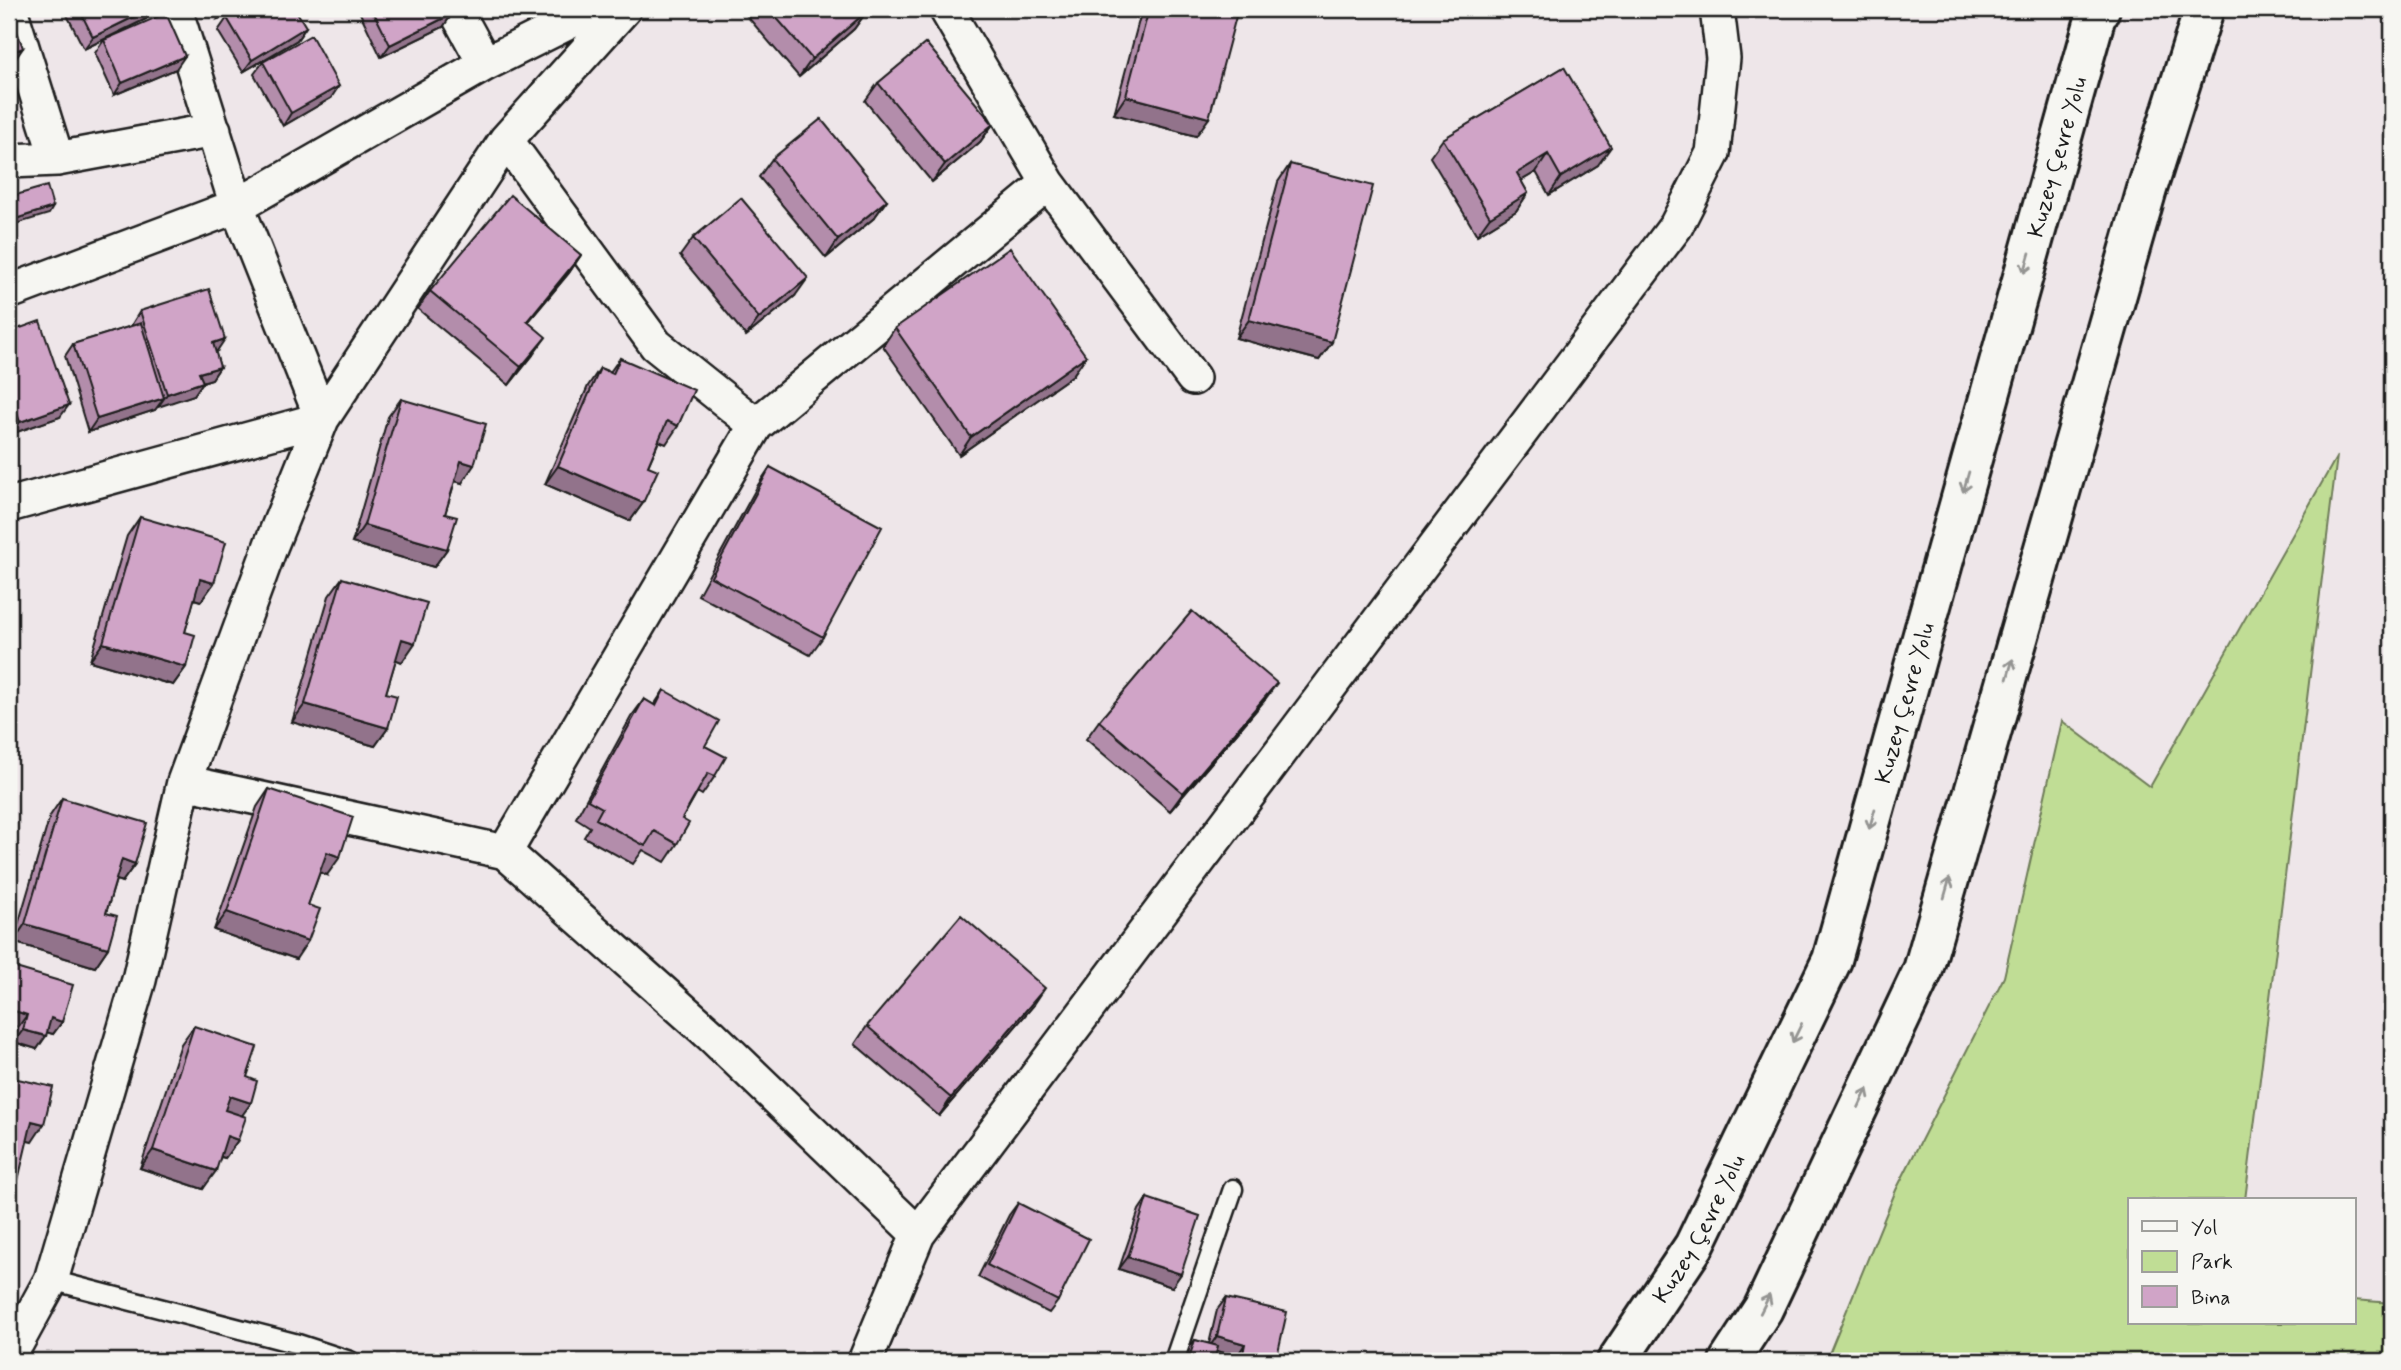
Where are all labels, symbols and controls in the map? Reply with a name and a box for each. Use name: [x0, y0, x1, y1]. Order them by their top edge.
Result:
street label: Kuzey Çevre Yolu: [2022, 73, 2095, 241]
one-way arrow: [2019, 251, 2032, 273]
one-way arrow: [1958, 471, 1971, 493]
street label: Kuzey Çevre Yolu: [1869, 619, 1943, 787]
one-way arrow: [2004, 658, 2017, 680]
one-way arrow: [1864, 808, 1877, 830]
one-way arrow: [1941, 877, 1954, 899]
one-way arrow: [1790, 1022, 1803, 1043]
one-way arrow: [1857, 1088, 1870, 1109]
street label: Kuzey Çevre Yolu: [1647, 1150, 1753, 1310]
legend: [2128, 1198, 2356, 1324]
text: Yol: [2191, 1214, 2217, 1242]
text: Park: [2191, 1248, 2233, 1276]
text: Bina: [2191, 1284, 2231, 1312]
one-way arrow: [1759, 1294, 1773, 1314]

